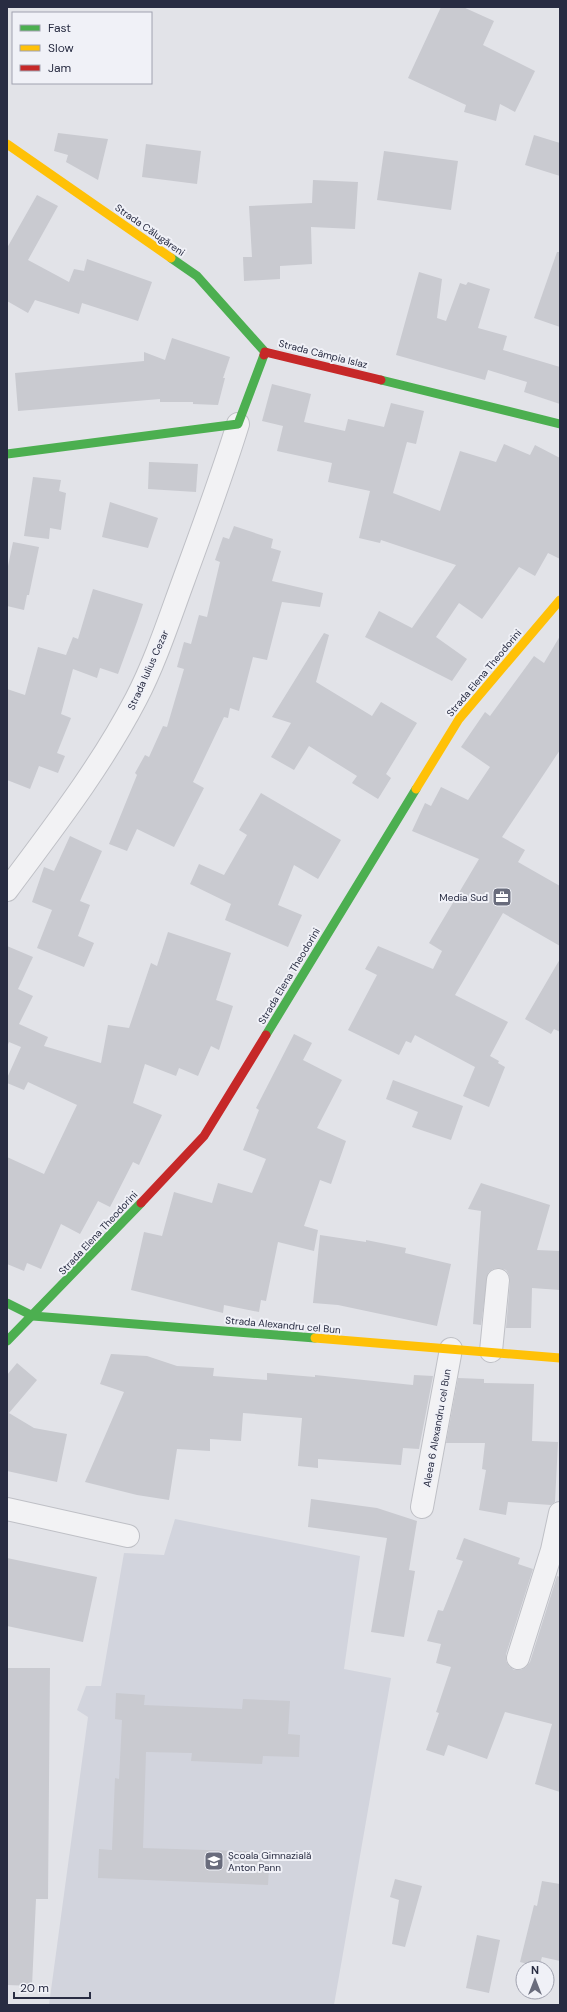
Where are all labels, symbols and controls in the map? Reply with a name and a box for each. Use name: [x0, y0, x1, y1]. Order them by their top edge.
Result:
legend: [12, 12, 152, 84]
text: Fast: [48, 20, 71, 36]
text: Slow: [48, 40, 74, 56]
text: Jam: [48, 60, 71, 76]
street label: Strada Călugăreni: [113, 201, 187, 259]
street label: Strada Câmpia Islaz: [277, 337, 369, 371]
street label: Strada Elena Theodorini: [444, 627, 524, 719]
street label: Strada Iulius Cezar: [125, 628, 172, 712]
office icon: Media Sud: [491, 886, 513, 908]
place label: Media Sud: [439, 891, 488, 904]
street label: Strada Elena Theodorini: [255, 925, 323, 1027]
street label: Strada Elena Theodorini: [56, 1188, 140, 1278]
street label: Strada Alexandru cel Bun: [225, 1313, 342, 1337]
street label: Aleea 6 Alexandru cel Bun: [420, 1368, 454, 1488]
place label: Școala Gimnazială Anton Pann: [228, 1849, 311, 1874]
school or university icon: Școala Gimnazială Anton Pann: [203, 1850, 225, 1872]
north arrow: [515, 1960, 555, 2000]
text: N: [531, 1963, 539, 1977]
scale bar: [14, 1974, 90, 2000]
text: 20 m: [20, 1980, 49, 1996]

